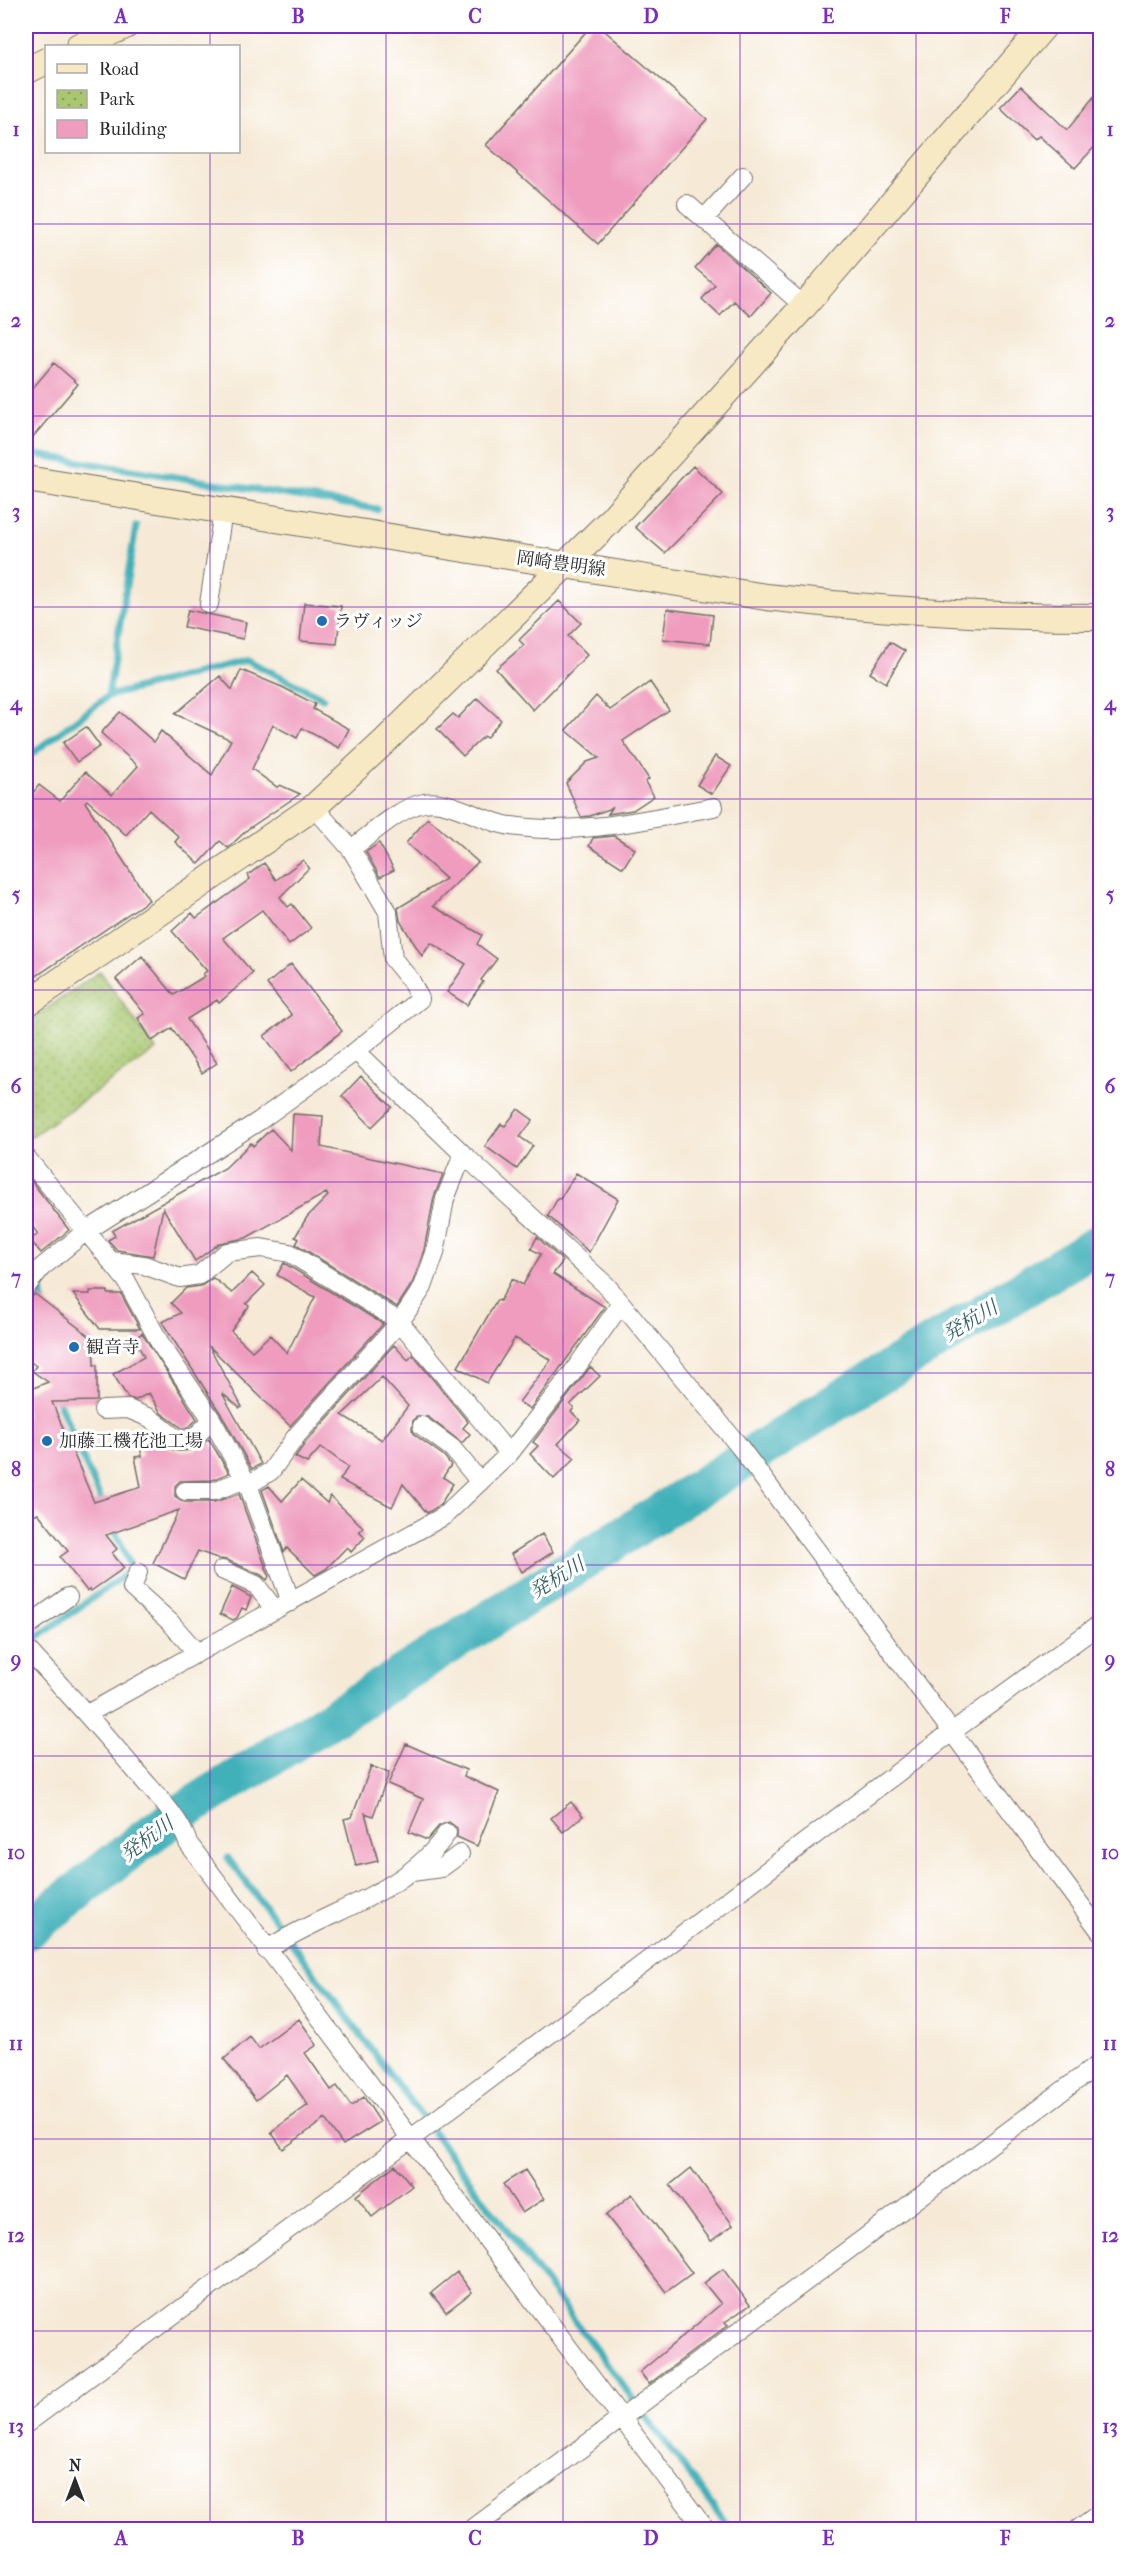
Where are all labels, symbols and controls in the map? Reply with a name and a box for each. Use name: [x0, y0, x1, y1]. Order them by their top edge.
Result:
text: A: [113, 5, 129, 28]
text: B: [291, 5, 305, 28]
text: C: [468, 5, 482, 28]
text: D: [643, 5, 659, 28]
text: E: [822, 5, 834, 28]
text: F: [999, 5, 1011, 28]
legend: [45, 45, 240, 153]
text: Road: [99, 59, 139, 80]
text: Park: [99, 89, 136, 110]
text: 1: [12, 118, 20, 141]
text: 1: [1106, 118, 1114, 141]
text: Building: [99, 119, 167, 140]
text: 2: [11, 309, 21, 332]
text: 2: [1105, 309, 1115, 332]
text: 3: [12, 500, 20, 523]
text: 3: [1106, 500, 1114, 523]
street label: 岡崎豊明線: [515, 547, 607, 581]
place label: ラヴィッジ: [334, 611, 423, 632]
marker: ラヴィッジ: [315, 614, 329, 628]
text: 4: [9, 692, 23, 716]
text: 4: [1103, 692, 1117, 716]
text: 5: [12, 883, 21, 906]
text: 5: [1106, 883, 1115, 906]
text: 6: [11, 1075, 23, 1098]
text: 6: [1105, 1075, 1117, 1098]
text: 7: [10, 1266, 21, 1289]
text: 7: [1104, 1266, 1115, 1289]
water label: 発杭川: [938, 1295, 1003, 1346]
place label: 観音寺: [86, 1337, 140, 1358]
marker: 観音寺: [67, 1340, 81, 1354]
place label: 加藤工機花池工場: [59, 1431, 203, 1452]
marker: 加藤工機花池工場: [40, 1434, 54, 1448]
text: 8: [11, 1458, 21, 1481]
text: 8: [1105, 1458, 1115, 1481]
water label: 発杭川: [525, 1551, 590, 1604]
text: 9: [10, 1649, 21, 1672]
text: 9: [1104, 1649, 1115, 1672]
water label: 発杭川: [116, 1811, 179, 1866]
text: 10: [7, 1841, 25, 1864]
text: 10: [1101, 1841, 1119, 1864]
text: 11: [9, 2032, 23, 2055]
text: 11: [1103, 2032, 1117, 2055]
text: 12: [7, 2224, 25, 2247]
text: 12: [1101, 2224, 1119, 2247]
text: 13: [8, 2415, 24, 2438]
text: 13: [1102, 2415, 1118, 2438]
north arrow: [45, 2450, 105, 2510]
text: N: [69, 2456, 82, 2475]
text: A: [113, 2527, 129, 2550]
text: B: [291, 2527, 305, 2550]
text: C: [468, 2527, 482, 2550]
text: D: [643, 2527, 659, 2550]
text: E: [822, 2527, 834, 2550]
text: F: [999, 2527, 1011, 2550]

